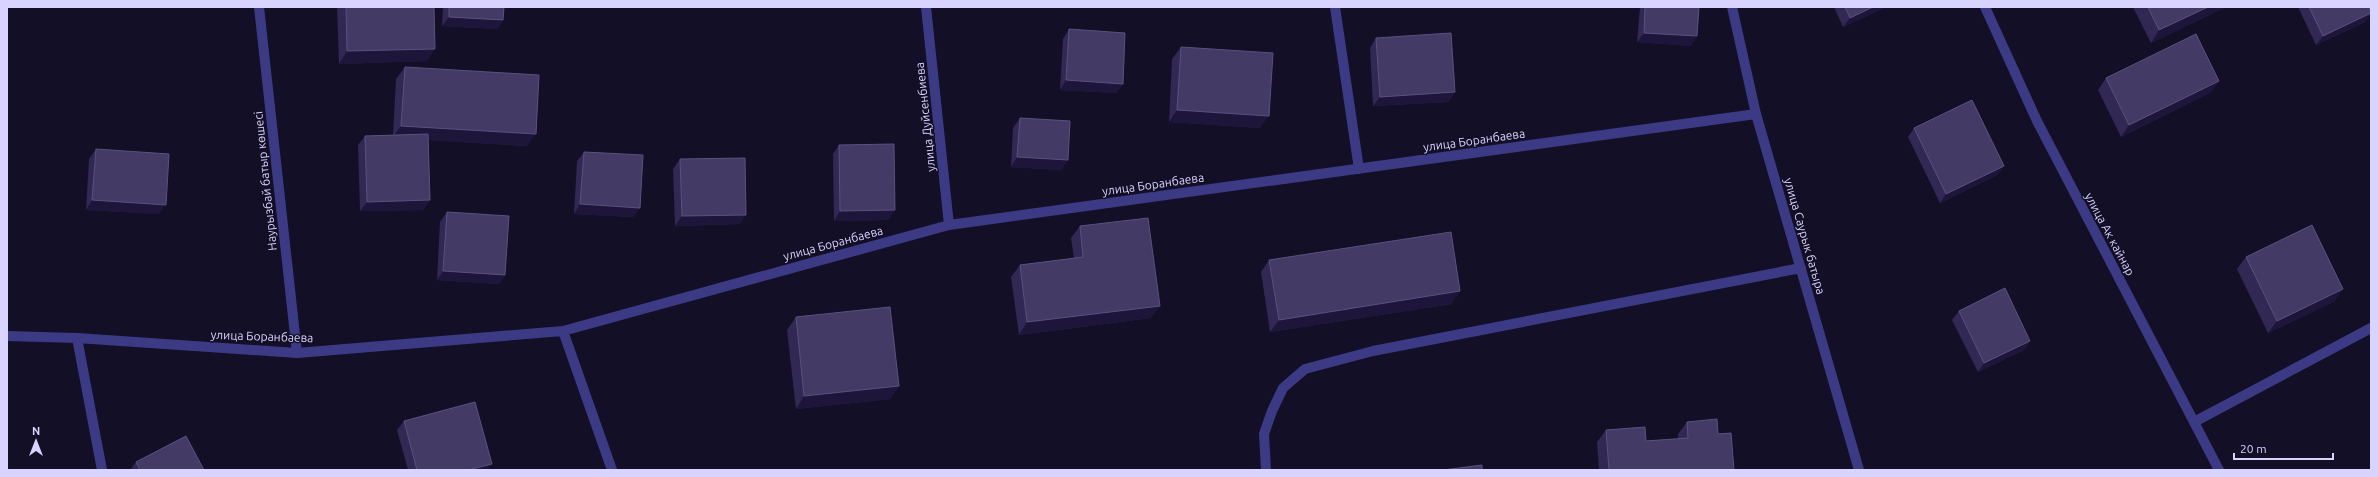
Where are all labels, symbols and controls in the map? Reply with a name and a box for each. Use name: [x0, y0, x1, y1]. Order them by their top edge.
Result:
street label: улица Дуйсенбиева: [913, 62, 937, 172]
street label: Наурызбай батыр көшесі: [251, 111, 279, 251]
street label: улица Боранбаева: [1422, 126, 1526, 154]
street label: улица Боранбаева: [1101, 170, 1205, 198]
street label: улица Саурык батыра: [1782, 176, 1828, 296]
street label: улица Ак кайнар: [2083, 190, 2137, 278]
street label: улица Боранбаева: [782, 223, 884, 263]
street label: улица Боранбаева: [210, 328, 314, 344]
north arrow: [16, 421, 56, 461]
text: N: [32, 425, 40, 437]
scale bar: [2234, 435, 2333, 461]
text: 20 m: [2240, 442, 2267, 455]

